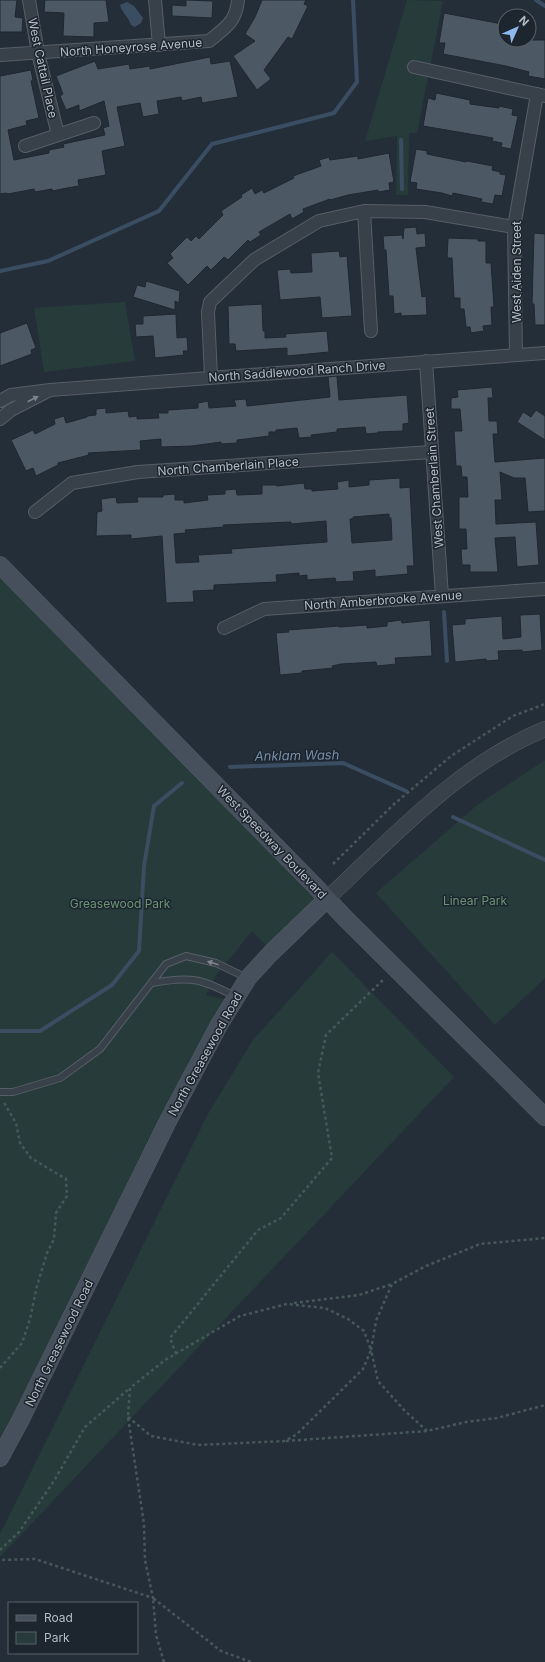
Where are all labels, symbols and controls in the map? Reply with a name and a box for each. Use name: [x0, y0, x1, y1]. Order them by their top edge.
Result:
north arrow: [497, 8, 537, 48]
text: N: [516, 13, 532, 29]
street label: West Cattail Place: [25, 17, 61, 119]
street label: North Honeyrose Avenue: [59, 35, 203, 59]
street label: West Aiden Street: [509, 221, 524, 323]
street label: North Saddlewood Ranch Drive: [208, 357, 386, 385]
one-way arrow: [27, 396, 39, 402]
street label: West Chamberlain Street: [422, 407, 446, 549]
street label: North Chamberlain Place: [157, 454, 299, 478]
street label: North Amberbrooke Avenue: [304, 587, 462, 613]
water label: Anklam Wash: [254, 746, 340, 764]
street label: West Speedway Boulevard: [214, 782, 330, 902]
park label: Linear Park: [443, 893, 508, 908]
park label: Greasewood Park: [70, 896, 171, 911]
one-way arrow: [206, 960, 218, 966]
street label: North Greasewood Road: [165, 989, 245, 1119]
street label: North Greasewood Road: [22, 1277, 96, 1409]
legend: [8, 1602, 138, 1654]
text: Road: [44, 1610, 73, 1625]
text: Park: [44, 1630, 70, 1645]

